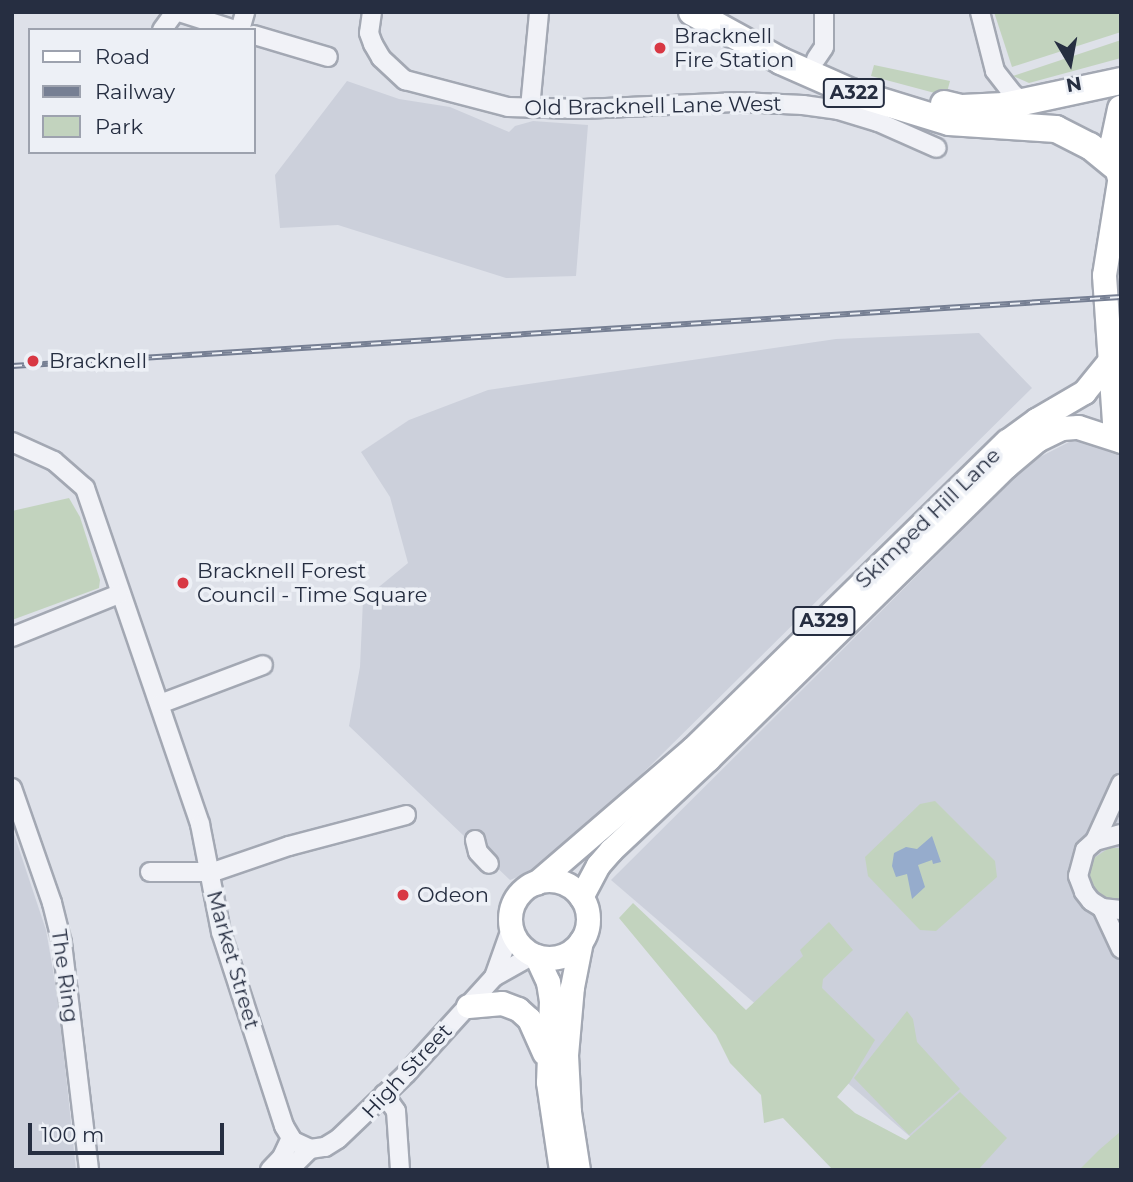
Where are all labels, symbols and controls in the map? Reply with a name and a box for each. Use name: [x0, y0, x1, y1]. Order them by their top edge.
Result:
place label: Bracknell Fire Station: [674, 23, 794, 73]
legend: [28, 28, 256, 154]
north arrow: [1035, 28, 1105, 98]
marker: Bracknell Fire Station: [652, 40, 668, 56]
text: Road: [95, 44, 150, 69]
text: N: [1064, 72, 1083, 97]
road number: A322: [822, 78, 886, 108]
text: Railway: [95, 79, 175, 104]
street label: Old Bracknell Lane West: [524, 91, 782, 121]
text: Park: [95, 114, 143, 139]
place label: Bracknell: [49, 348, 147, 374]
marker: Bracknell: [23, 351, 43, 371]
street label: Skimped Hill Lane: [850, 443, 1006, 593]
place label: Bracknell Forest Council - Time Square: [197, 558, 428, 608]
marker: Bracknell Forest Council - Time Square: [175, 575, 191, 591]
road number: A329: [791, 606, 857, 636]
place label: Odeon: [417, 882, 489, 908]
marker: Odeon: [395, 887, 411, 903]
street label: Market Street: [201, 888, 265, 1032]
street label: The Ring: [46, 928, 84, 1024]
street label: High Street: [357, 1018, 457, 1124]
scale bar: [32, 1108, 228, 1152]
text: 100 m: [41, 1122, 104, 1147]

